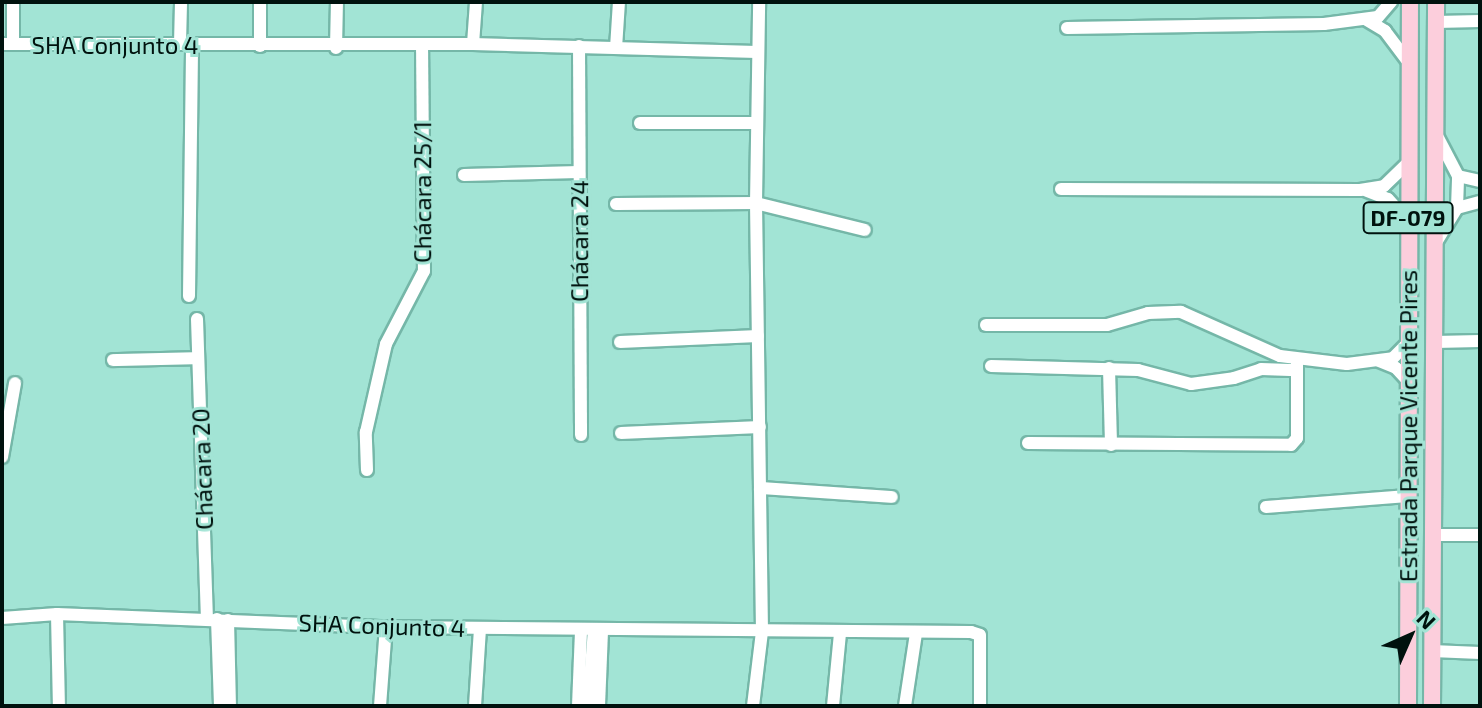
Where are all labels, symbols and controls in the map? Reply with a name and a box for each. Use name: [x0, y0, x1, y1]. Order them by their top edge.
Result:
street label: SHA Conjunto 4: [31, 31, 199, 59]
street label: Chácara 25/1: [408, 121, 436, 263]
street label: Chácara 24: [565, 180, 593, 302]
road number: DF-079: [1362, 200, 1454, 236]
street label: Estrada Parque Vicente Pires: [1394, 270, 1422, 582]
street label: Chácara 20: [185, 408, 219, 530]
north arrow: [1370, 596, 1450, 676]
text: N: [1412, 604, 1442, 634]
street label: SHA Conjunto 4: [298, 608, 466, 642]

